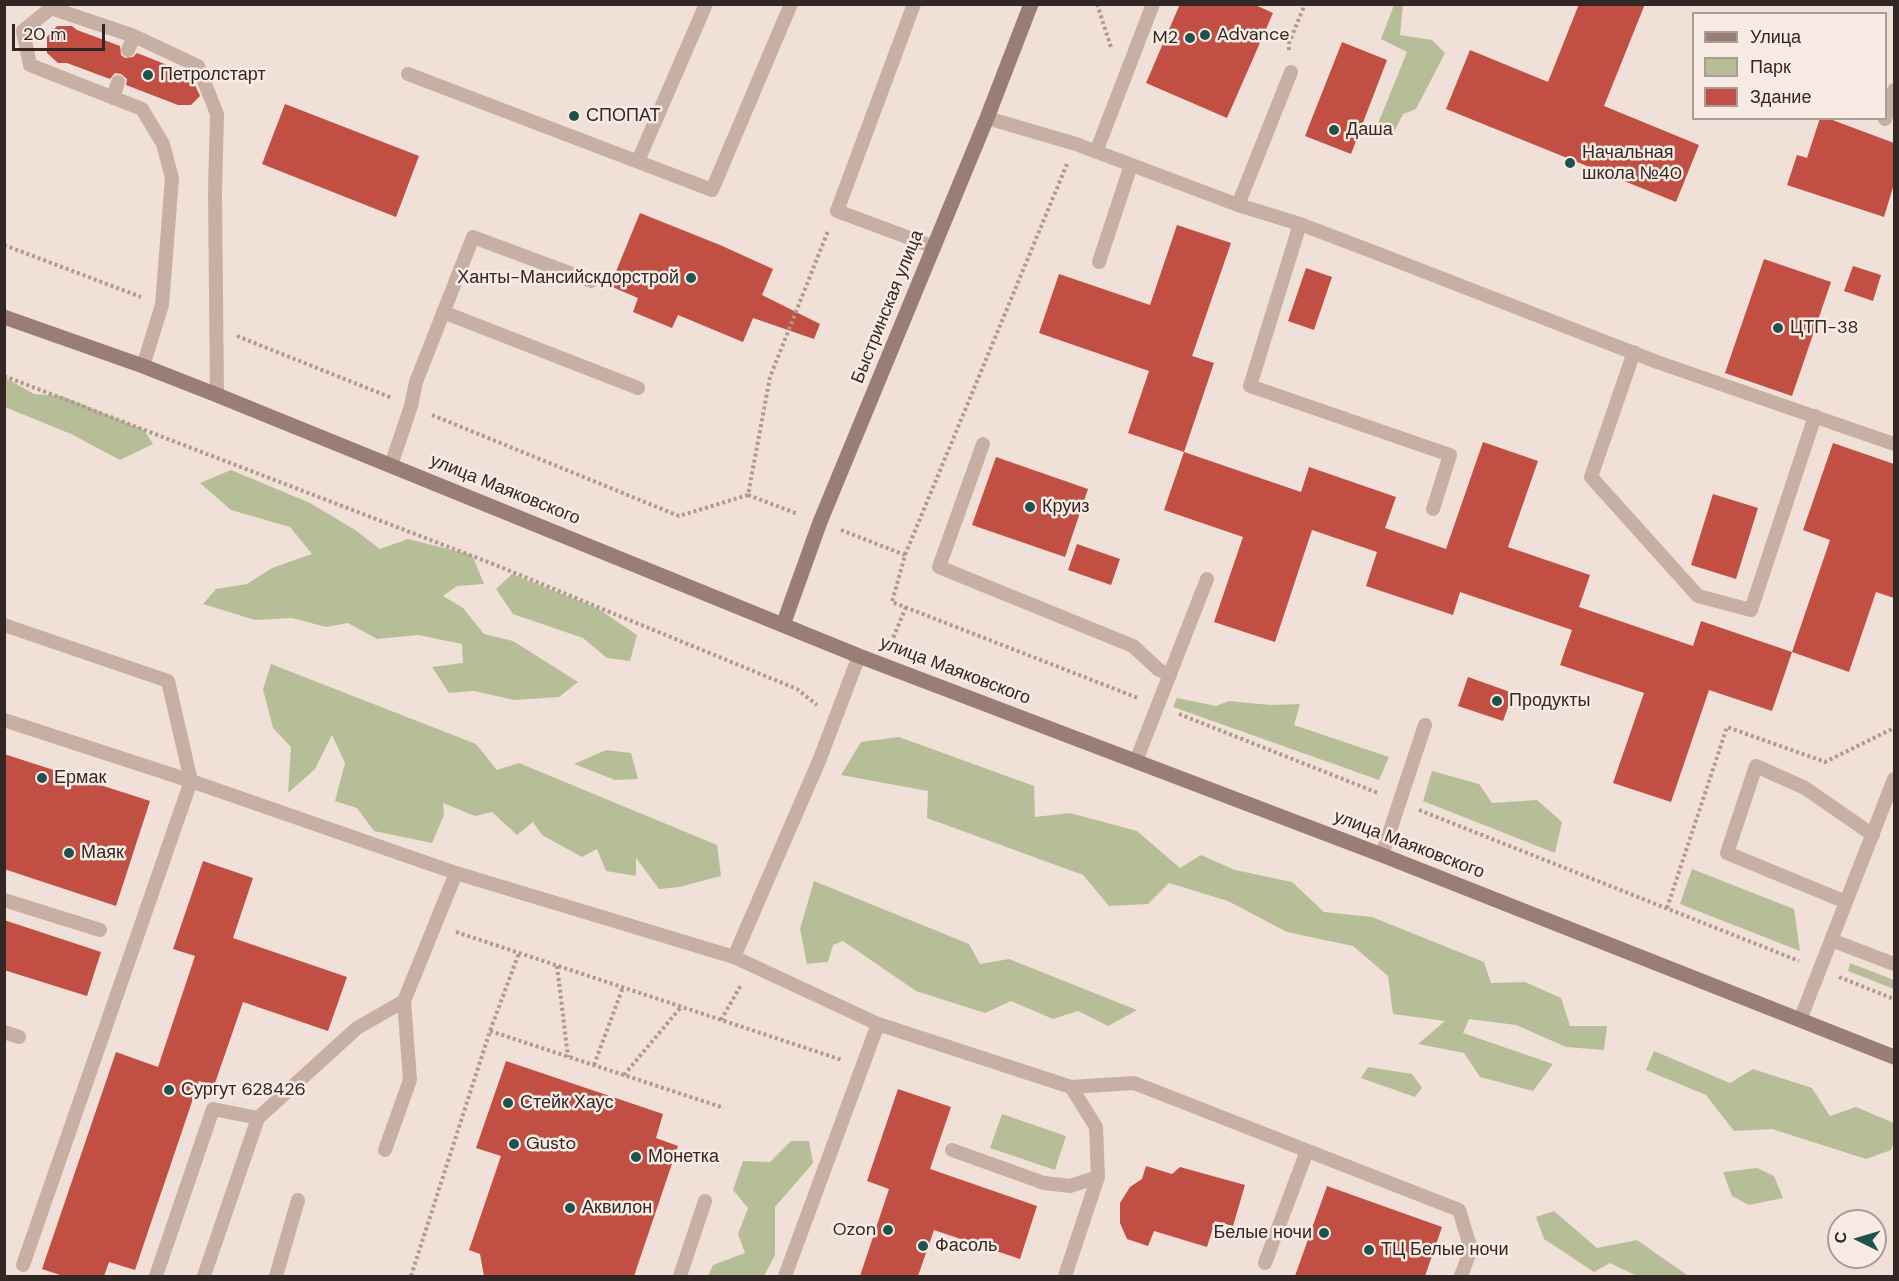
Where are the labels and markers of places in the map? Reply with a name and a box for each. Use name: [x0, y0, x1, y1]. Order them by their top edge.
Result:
place label: Advance: [1217, 24, 1289, 46]
place label: M2: [1152, 27, 1178, 49]
marker: Advance: [1198, 28, 1212, 42]
marker: M2: [1183, 31, 1197, 45]
place label: Петролстарт: [160, 64, 266, 86]
marker: Петролстарт: [141, 68, 155, 82]
place label: СПОПАТ: [586, 105, 660, 127]
marker: СПОПАТ: [567, 109, 581, 123]
place label: Даша: [1346, 119, 1393, 141]
marker: Даша: [1327, 123, 1341, 137]
place label: Начальная школа №40: [1582, 142, 1682, 184]
marker: Начальная школа №40: [1563, 156, 1577, 170]
place label: Ханты-Мансийскдорстрой: [457, 267, 679, 289]
marker: Ханты-Мансийскдорстрой: [684, 271, 698, 285]
place label: ЦТП-38: [1790, 317, 1859, 339]
marker: ЦТП-38: [1771, 321, 1785, 335]
place label: Круиз: [1042, 496, 1090, 518]
marker: Круиз: [1023, 500, 1037, 514]
place label: Продукты: [1509, 690, 1590, 712]
marker: Продукты: [1490, 694, 1504, 708]
place label: Ермак: [54, 767, 106, 789]
marker: Ермак: [35, 771, 49, 785]
place label: Маяк: [81, 842, 124, 864]
marker: Маяк: [62, 846, 76, 860]
place label: Сургут 628426: [181, 1079, 306, 1101]
marker: Сургут 628426: [162, 1083, 176, 1097]
place label: Стейк Хаус: [520, 1092, 613, 1114]
marker: Стейк Хаус: [501, 1096, 515, 1110]
place label: Gusto: [526, 1133, 576, 1155]
marker: Gusto: [507, 1137, 521, 1151]
place label: Монетка: [648, 1146, 719, 1168]
marker: Монетка: [629, 1150, 643, 1164]
place label: Аквилон: [582, 1197, 652, 1219]
marker: Аквилон: [563, 1201, 577, 1215]
place label: Ozon: [833, 1219, 876, 1241]
place label: Белые ночи: [1214, 1222, 1312, 1244]
marker: Ozon: [881, 1223, 895, 1237]
marker: Белые ночи: [1317, 1226, 1331, 1240]
place label: Фасоль: [935, 1235, 997, 1257]
marker: Фасоль: [916, 1239, 930, 1253]
place label: ТЦ Белые ночи: [1381, 1239, 1509, 1261]
marker: ТЦ Белые ночи: [1362, 1243, 1376, 1257]

